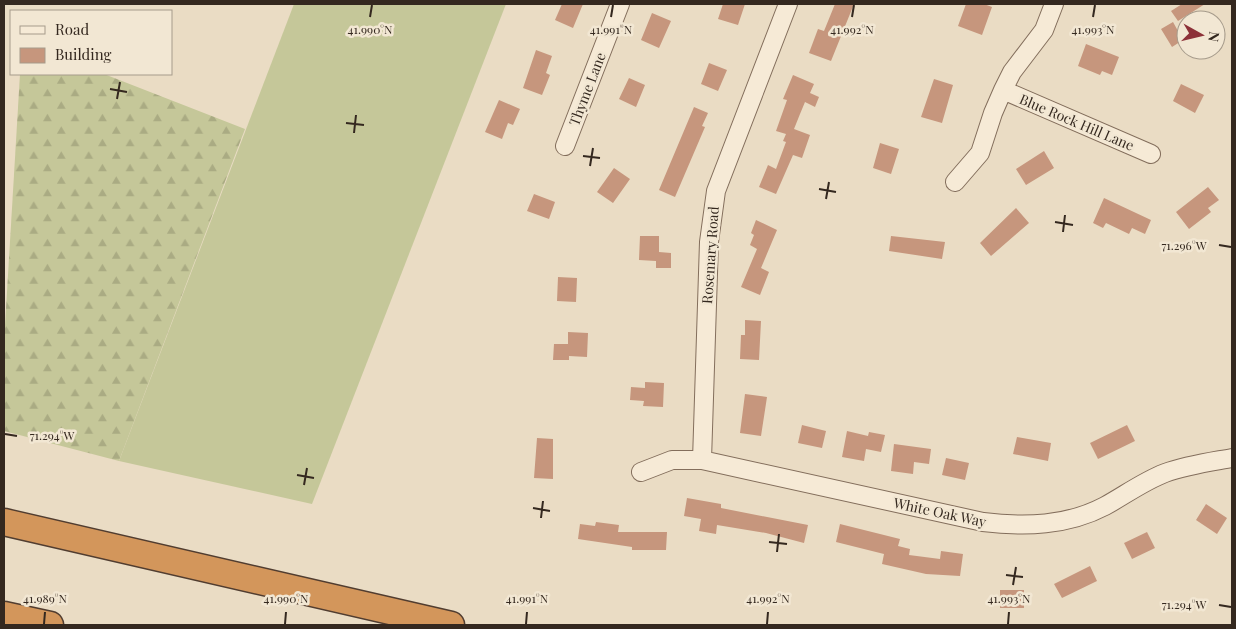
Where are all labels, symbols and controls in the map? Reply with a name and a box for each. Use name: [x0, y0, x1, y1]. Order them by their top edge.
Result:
legend: [10, 10, 172, 75]
north arrow: [1176, 10, 1226, 60]
text: Road: [55, 19, 89, 39]
text: 41.990°N: [348, 21, 393, 37]
text: 41.991°N: [590, 21, 633, 37]
text: 41.992°N: [830, 21, 874, 37]
text: 41.993°N: [1071, 21, 1115, 37]
text: N: [1204, 31, 1224, 43]
text: Building: [55, 44, 112, 64]
street label: Thyme Lane: [564, 49, 610, 129]
street label: Blue Rock Hill Lane: [1017, 89, 1137, 155]
street label: Rosemary Road: [697, 206, 723, 304]
text: 71.296°W: [1161, 237, 1207, 253]
text: 71.294°W: [30, 427, 74, 443]
street label: White Oak Way: [891, 493, 988, 531]
text: 41.989°N: [23, 590, 67, 606]
text: 41.990°N: [264, 590, 309, 606]
text: 41.991°N: [506, 590, 549, 606]
text: 41.992°N: [746, 590, 790, 606]
text: 41.993°N: [987, 590, 1031, 606]
text: 71.294°W: [1162, 596, 1206, 612]

